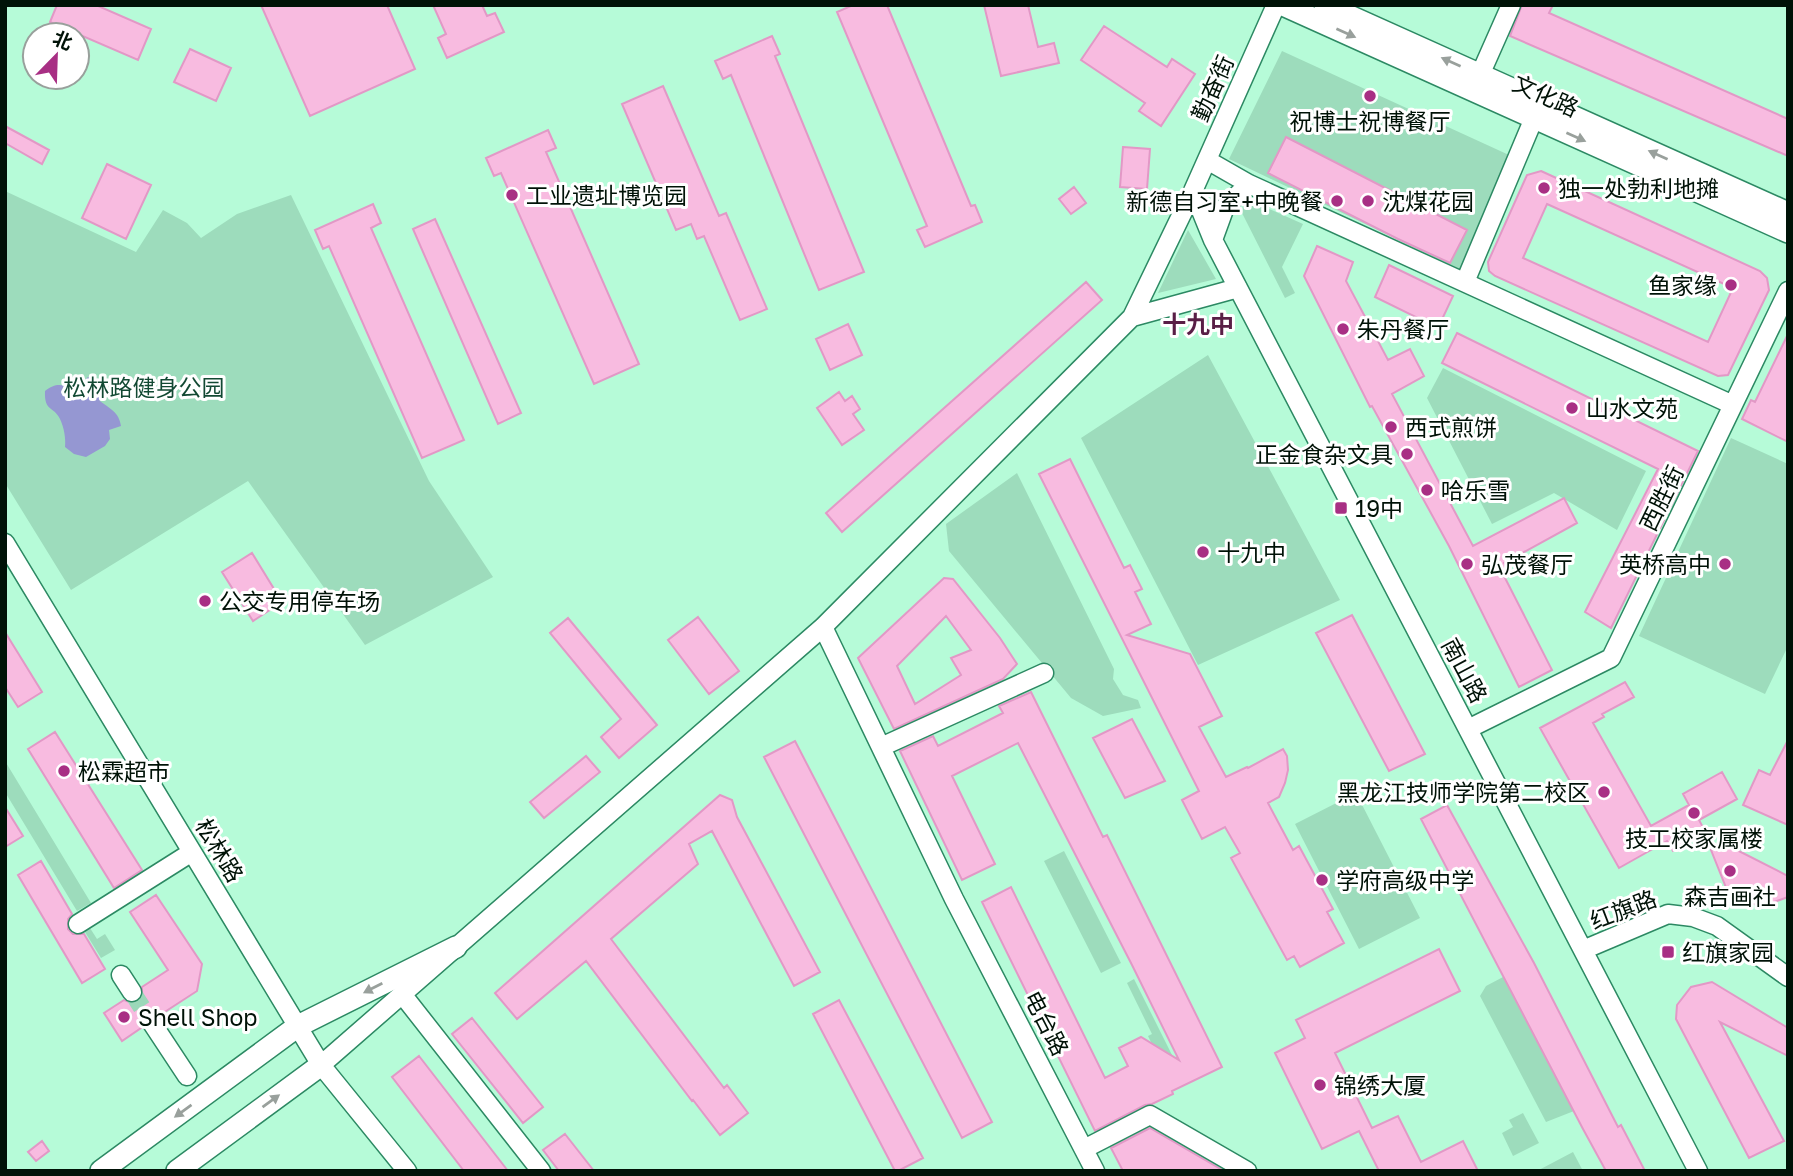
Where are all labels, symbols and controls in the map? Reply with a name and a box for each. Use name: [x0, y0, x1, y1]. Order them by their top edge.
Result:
north arrow: [21, 21, 91, 91]
text: 北: [50, 26, 76, 54]
one-way arrow: [1336, 27, 1356, 39]
street label: 勤奋街: [1185, 51, 1239, 125]
one-way arrow: [1441, 56, 1461, 68]
street label: 文化路: [1509, 68, 1583, 122]
marker: 祝博士祝博餐厅: [1362, 88, 1378, 104]
place label: 祝博士祝博餐厅: [1290, 107, 1451, 135]
one-way arrow: [1565, 132, 1586, 143]
one-way arrow: [1648, 149, 1669, 160]
place label: 独一处勃利地摊: [1558, 174, 1719, 202]
marker: 独一处勃利地摊: [1536, 180, 1552, 196]
place label: 工业遗址博览园: [526, 181, 687, 209]
marker: 工业遗址博览园: [504, 187, 520, 203]
place label: 新德自习室+中晚餐: [1126, 187, 1323, 215]
place label: 沈煤花园: [1382, 187, 1474, 215]
marker: 新德自习室+中晚餐: [1329, 193, 1345, 209]
marker: 沈煤花园: [1360, 193, 1376, 209]
place label: 鱼家缘: [1648, 271, 1717, 299]
marker: 鱼家缘: [1723, 277, 1739, 293]
district label: 十九中: [1162, 309, 1234, 338]
place label: 朱丹餐厅: [1357, 315, 1449, 343]
marker: 朱丹餐厅: [1335, 321, 1351, 337]
park label: 松林路健身公园: [64, 373, 225, 401]
place label: 山水文苑: [1586, 394, 1678, 422]
marker: 山水文苑: [1564, 400, 1580, 416]
place label: 西式煎饼: [1405, 413, 1497, 441]
marker: 西式煎饼: [1383, 419, 1399, 435]
place label: 正金食杂文具: [1255, 440, 1393, 468]
marker: 正金食杂文具: [1399, 446, 1415, 462]
street label: 西胜街: [1633, 461, 1689, 535]
place label: 哈乐雪: [1441, 476, 1510, 504]
marker: 哈乐雪: [1419, 482, 1435, 498]
place label: 19中: [1355, 494, 1403, 522]
marker: 19中: [1333, 500, 1349, 516]
place label: 十九中: [1217, 538, 1286, 566]
marker: 十九中: [1195, 544, 1211, 560]
place label: 弘茂餐厅: [1481, 550, 1573, 578]
place label: 英桥高中: [1619, 550, 1711, 578]
marker: 弘茂餐厅: [1459, 556, 1475, 572]
marker: 英桥高中: [1717, 556, 1733, 572]
place label: 公交专用停车场: [219, 587, 380, 615]
marker: 公交专用停车场: [197, 593, 213, 609]
street label: 南山路: [1436, 633, 1494, 707]
place label: 松霖超市: [78, 757, 170, 785]
marker: 松霖超市: [56, 763, 72, 779]
place label: 黑龙江技师学院第二校区: [1337, 778, 1590, 806]
marker: 黑龙江技师学院第二校区: [1596, 784, 1612, 800]
marker: 技工校家属楼: [1686, 805, 1702, 821]
street label: 松林路: [190, 813, 250, 887]
place label: 技工校家属楼: [1625, 824, 1763, 852]
marker: 森吉画社: [1722, 863, 1738, 879]
place label: 学府高级中学: [1336, 866, 1474, 894]
marker: 学府高级中学: [1314, 872, 1330, 888]
place label: 森吉画社: [1684, 882, 1776, 910]
street label: 红旗路: [1586, 884, 1660, 934]
place label: 红旗家园: [1682, 938, 1774, 966]
marker: 红旗家园: [1660, 944, 1676, 960]
one-way arrow: [363, 983, 383, 994]
street label: 电台路: [1019, 986, 1075, 1060]
place label: Shell Shop: [138, 1003, 258, 1031]
marker: Shell Shop: [116, 1009, 132, 1025]
place label: 锦绣大厦: [1334, 1071, 1426, 1099]
marker: 锦绣大厦: [1312, 1077, 1328, 1093]
one-way arrow: [262, 1094, 280, 1109]
one-way arrow: [174, 1104, 192, 1118]

